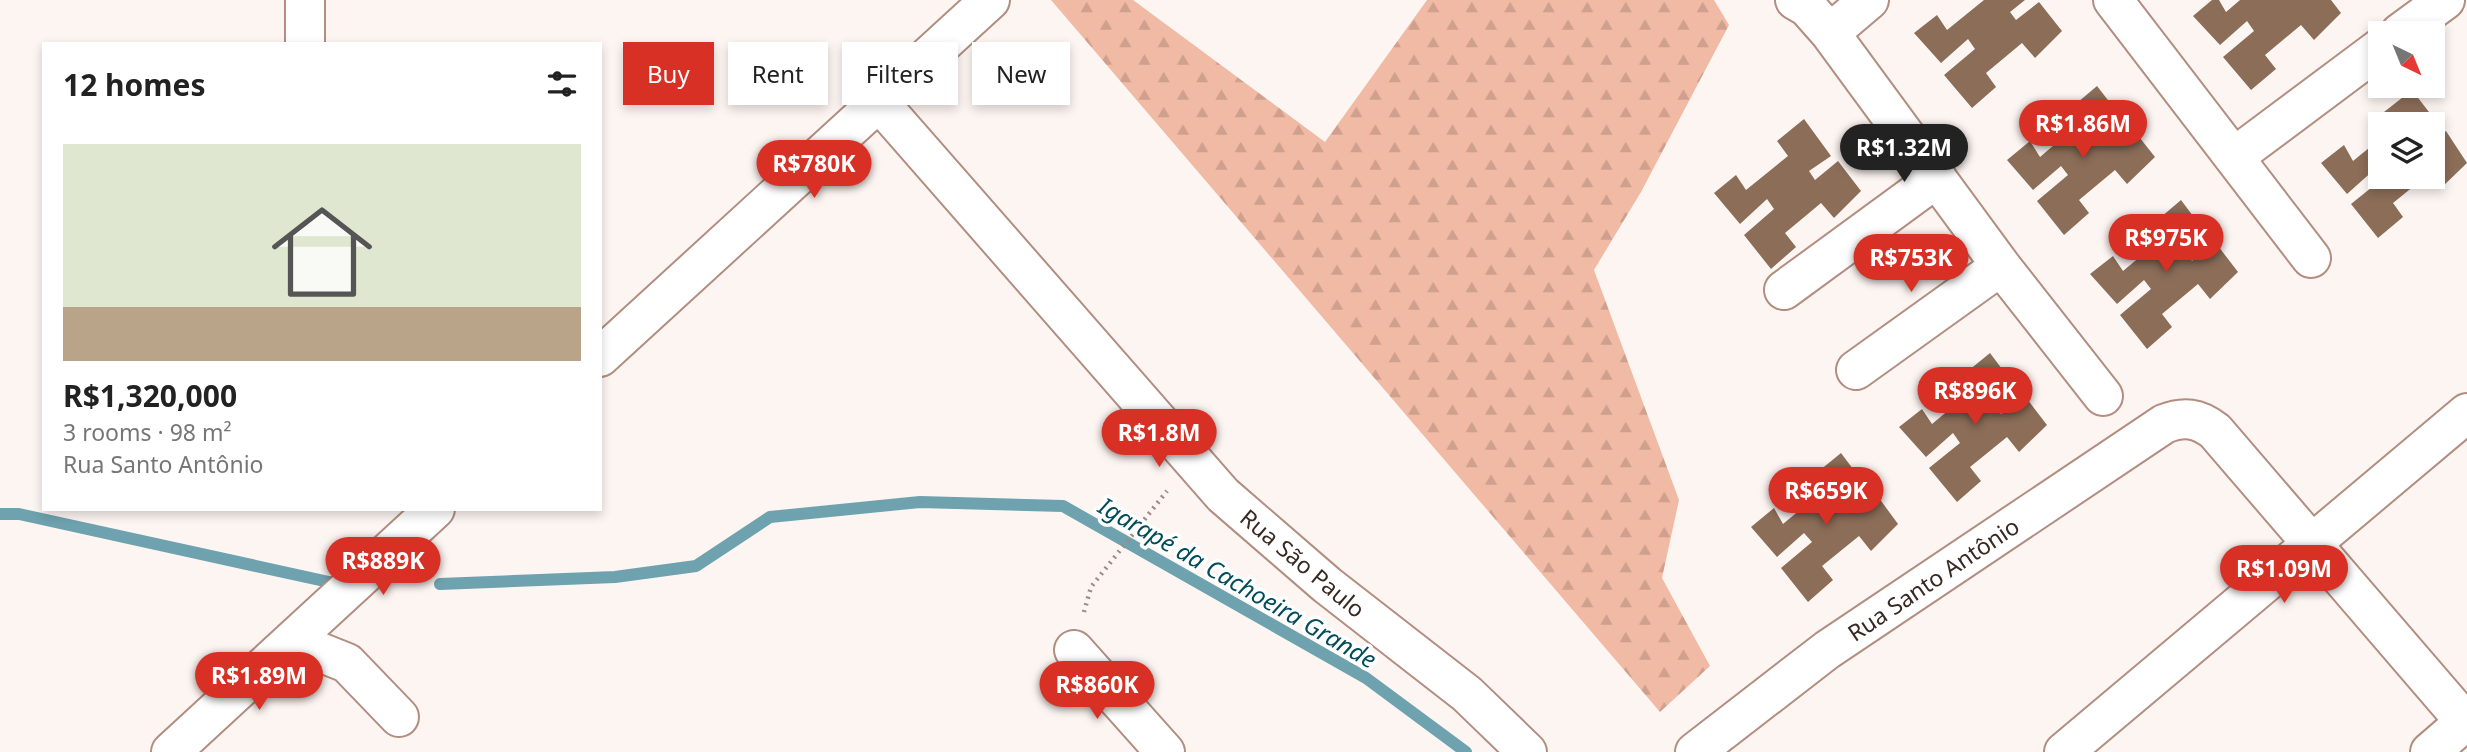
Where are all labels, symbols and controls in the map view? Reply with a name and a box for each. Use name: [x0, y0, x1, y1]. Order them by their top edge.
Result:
north arrow: [2368, 21, 2445, 98]
map controls: [2368, 21, 2445, 189]
chip: Buy: [623, 42, 714, 105]
chip: Rent: [728, 42, 828, 105]
chip: Filters: [842, 42, 958, 105]
chip: New: [972, 42, 1070, 105]
text: 12 homes: [63, 64, 206, 105]
icon: filters: [543, 65, 581, 103]
pin: R$1.86M: [2018, 100, 2148, 160]
text: R$1.86M: [2035, 107, 2131, 139]
button: layers: [2368, 112, 2445, 189]
pin: R$1.32M: [1839, 124, 1969, 184]
text: R$1.32M: [1856, 131, 1952, 163]
pin: R$780K: [757, 140, 871, 200]
text: R$780K: [773, 147, 855, 179]
icon: home: [259, 189, 385, 315]
pin: R$975K: [2109, 215, 2223, 274]
text: R$975K: [2125, 221, 2207, 253]
pin: R$753K: [1854, 234, 1968, 294]
text: R$753K: [1870, 241, 1952, 273]
pin: R$896K: [1918, 368, 2032, 427]
text: R$896K: [1934, 374, 2016, 406]
text: R$1,320,000: [63, 375, 237, 416]
pin: R$1.8M: [1102, 410, 1216, 469]
text: 3 rooms · 98 m²: [63, 416, 232, 448]
text: R$1.8M: [1118, 416, 1200, 448]
text: Rua Santo Antônio: [63, 448, 264, 480]
pin: R$659K: [1769, 468, 1883, 527]
text: R$659K: [1785, 474, 1867, 506]
water label: Igarapé da Cachoeira Grande: [1092, 488, 1383, 675]
street label: Rua São Paulo: [1234, 501, 1372, 625]
street label: Rua Santo Antônio: [1841, 510, 2025, 648]
pin: R$889K: [326, 538, 440, 597]
text: R$889K: [342, 544, 424, 576]
pin: R$1.09M: [2219, 546, 2349, 605]
text: R$1.09M: [2236, 552, 2332, 584]
pin: R$1.89M: [194, 652, 324, 712]
text: R$1.89M: [211, 659, 307, 691]
pin: R$860K: [1040, 662, 1154, 721]
text: R$860K: [1056, 668, 1138, 700]

